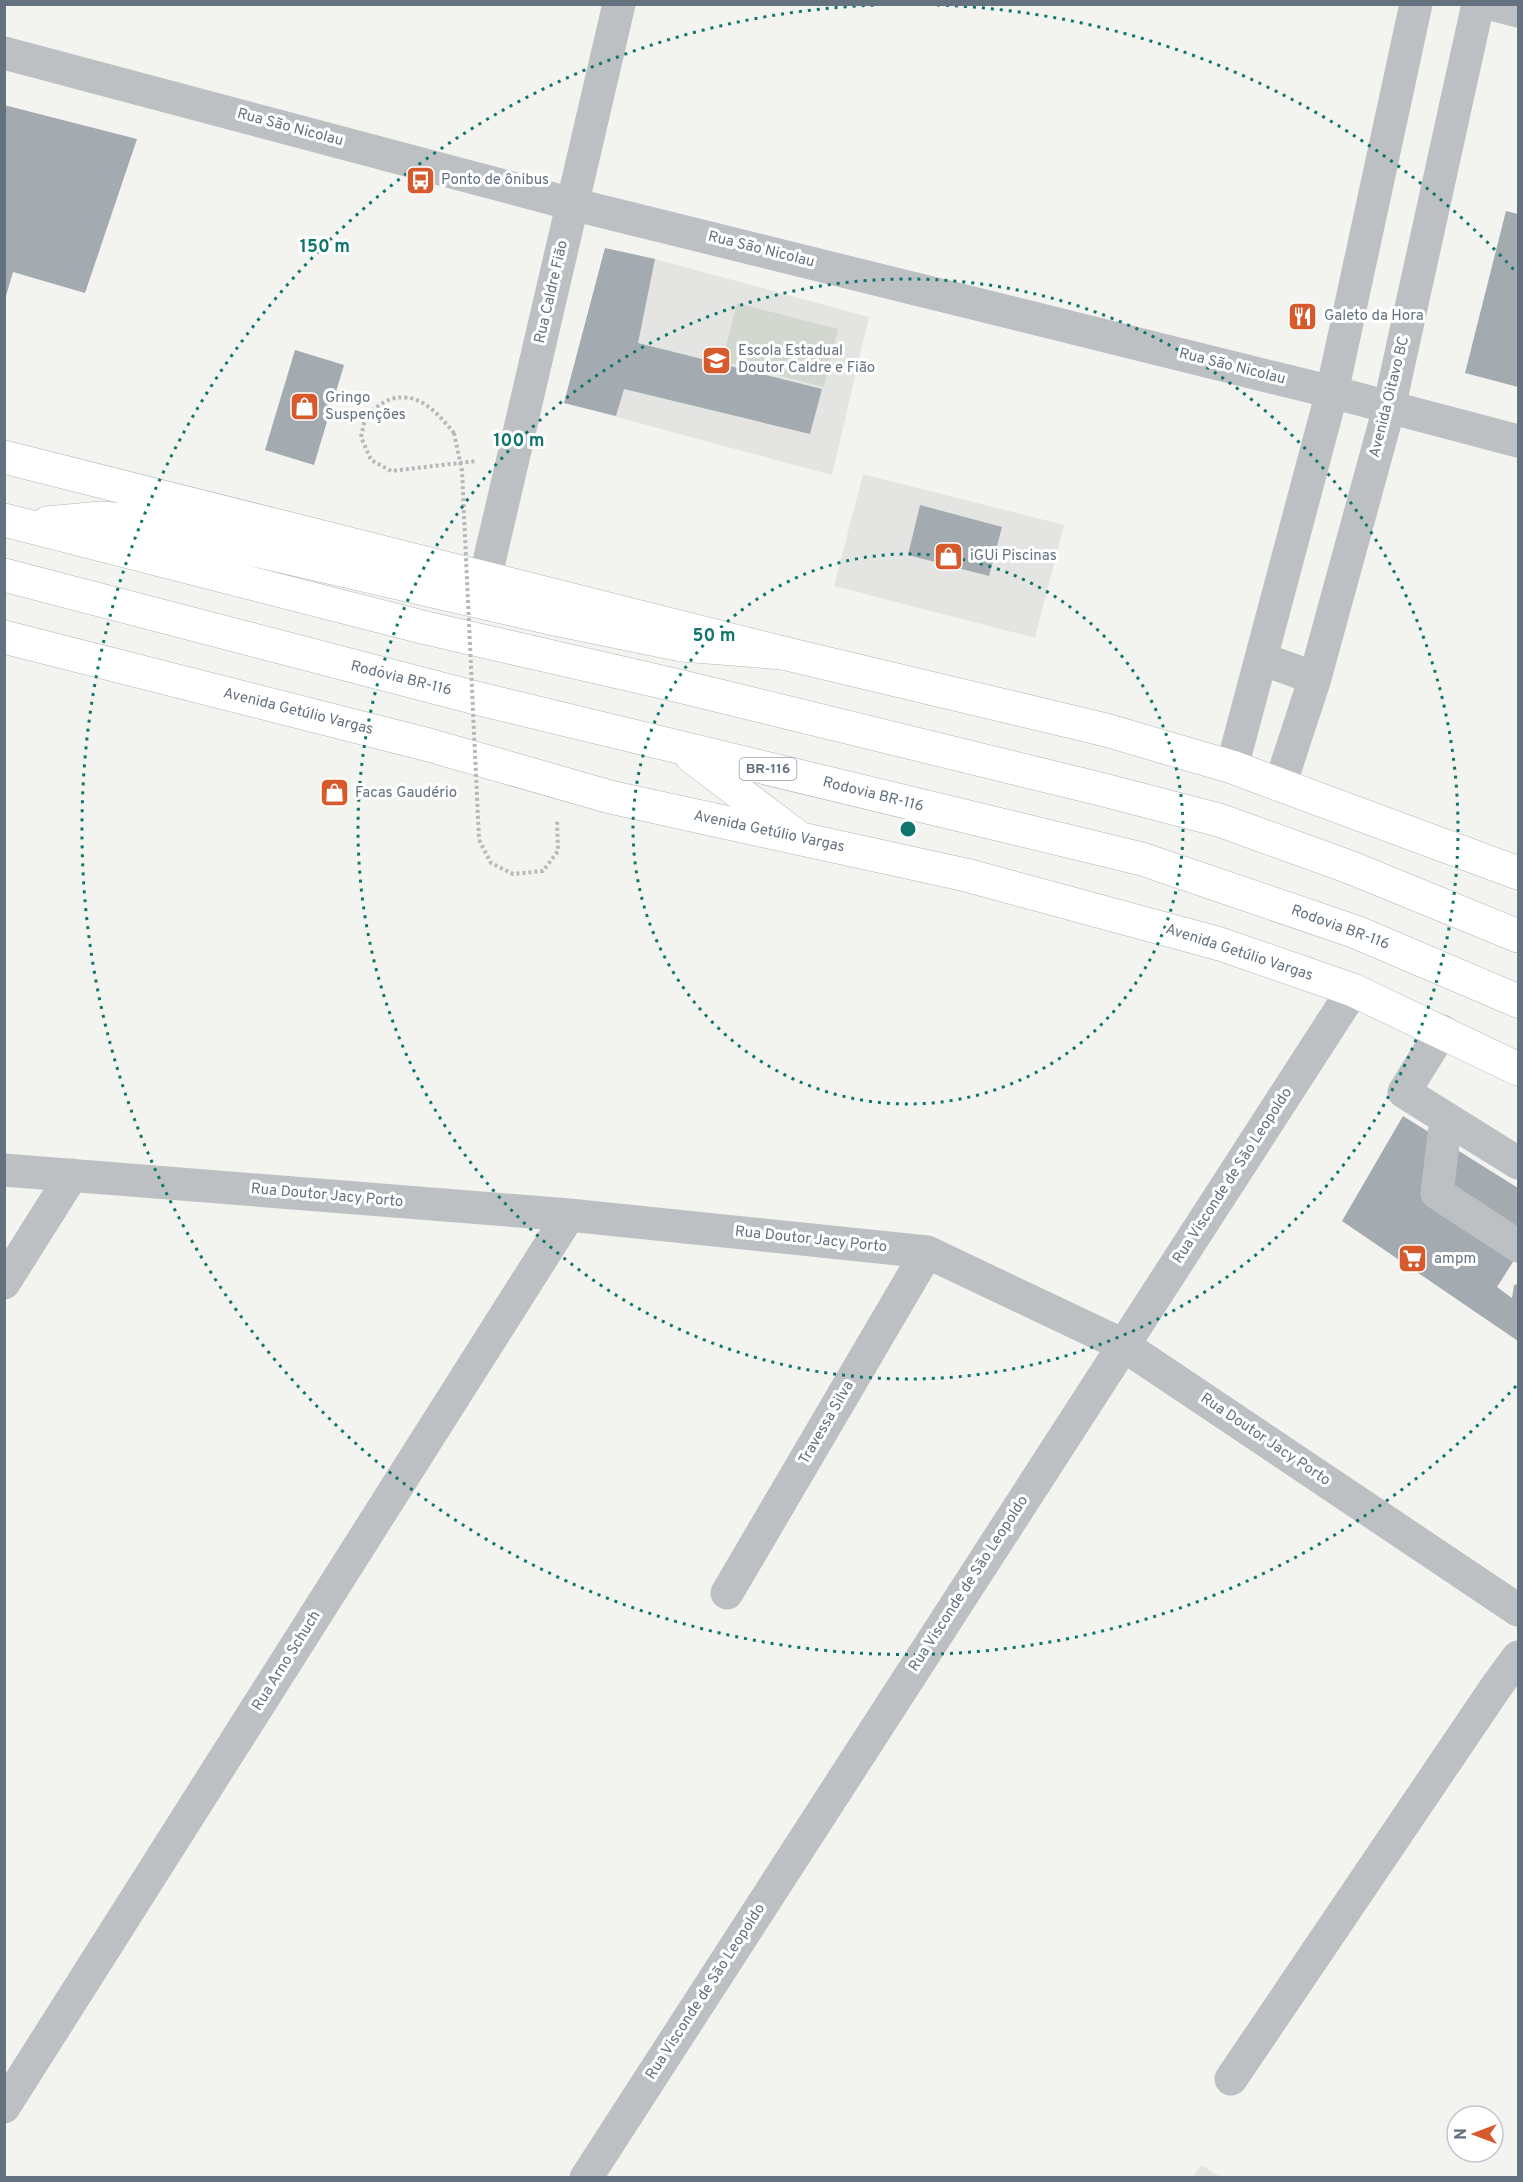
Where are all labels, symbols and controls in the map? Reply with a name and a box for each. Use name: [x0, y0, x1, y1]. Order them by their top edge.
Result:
street label: Rua São Nicolau: [235, 105, 345, 151]
bus stop icon: Ponto de ônibus: [404, 164, 436, 196]
place label: Ponto de ônibus: [441, 171, 549, 190]
street label: Rua São Nicolau: [706, 228, 816, 272]
text: 150 m: [300, 236, 350, 259]
street label: Rua Caldre Fião: [531, 239, 573, 345]
restaurant icon: Galeto da Hora: [1287, 300, 1319, 332]
place label: Galeto da Hora: [1324, 307, 1424, 326]
street label: Avenida Oitavo BC: [1366, 334, 1414, 460]
place label: Escola Estadual Doutor Caldre e Fião: [738, 342, 875, 378]
school or university icon: Escola Estadual Doutor Caldre e Fião: [701, 344, 733, 376]
street label: Rua São Nicolau: [1177, 345, 1287, 389]
place label: Gringo Suspenções: [325, 389, 406, 425]
shop icon: Gringo Suspenções: [288, 391, 320, 423]
text: 100 m: [493, 430, 545, 453]
shop icon: iGUi Piscinas: [933, 540, 965, 572]
place label: iGUi Piscinas: [970, 547, 1057, 566]
text: 50 m: [692, 625, 736, 648]
street label: Rodovia BR-116: [348, 657, 454, 701]
street label: Avenida Getúlio Vargas: [221, 684, 375, 740]
road number: BR-116: [740, 758, 796, 780]
street label: Rodovia BR-116: [820, 773, 926, 817]
shop icon: Facas Gaudério: [318, 777, 350, 809]
place label: Facas Gaudério: [355, 784, 457, 803]
street label: Avenida Getúlio Vargas: [692, 807, 846, 857]
centre of rings: [898, 819, 918, 839]
street label: Rodovia BR-116: [1288, 901, 1392, 955]
street label: Avenida Getúlio Vargas: [1163, 920, 1315, 986]
street label: Rua Visconde de São Leopoldo: [1169, 1085, 1297, 1267]
street label: Rua Doutor Jacy Porto: [250, 1180, 404, 1212]
street label: Rua Doutor Jacy Porto: [734, 1223, 888, 1257]
supermarket icon: ampm: [1397, 1243, 1429, 1275]
place label: ampm: [1434, 1250, 1476, 1269]
street label: Travessa Silva: [795, 1378, 859, 1468]
street label: Rua Doutor Jacy Porto: [1196, 1389, 1334, 1491]
street label: Rua Visconde de São Leopoldo: [905, 1493, 1033, 1675]
street label: Rua Arno Schuch: [249, 1607, 325, 1715]
street label: Rua Visconde de São Leopoldo: [642, 1901, 770, 2083]
north arrow: [1445, 2104, 1505, 2164]
text: N: [1452, 2128, 1472, 2140]

